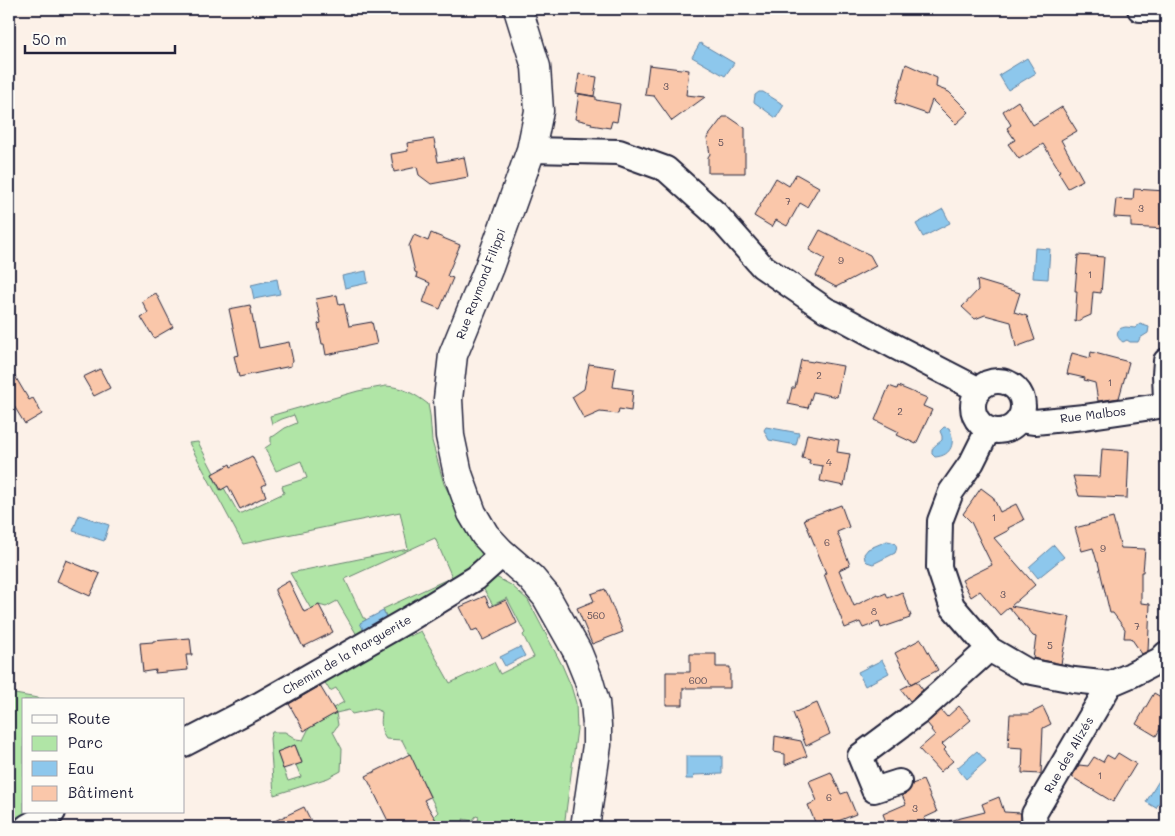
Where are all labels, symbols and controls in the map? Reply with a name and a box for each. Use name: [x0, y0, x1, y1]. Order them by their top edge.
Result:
scale bar: [25, 22, 175, 54]
text: 50 m: [32, 29, 67, 49]
house number: 3: [663, 79, 669, 93]
house number: 5: [718, 135, 724, 149]
house number: 7: [785, 194, 791, 208]
house number: 3: [1138, 201, 1144, 215]
street label: Rue Raymond Filippi: [452, 226, 509, 341]
house number: 9: [838, 253, 844, 267]
house number: 1: [1088, 267, 1092, 281]
house number: 2: [816, 368, 822, 382]
house number: 1: [1108, 375, 1112, 389]
street label: Rue Malbos: [1059, 402, 1127, 426]
house number: 2: [897, 404, 903, 418]
house number: 4: [826, 455, 832, 469]
house number: 1: [992, 510, 996, 524]
house number: 6: [824, 535, 830, 549]
house number: 9: [1100, 541, 1106, 555]
house number: 3: [1000, 587, 1006, 601]
house number: 8: [871, 604, 877, 618]
house number: 560: [587, 608, 605, 622]
street label: Chemin de la Marguerite: [279, 611, 414, 698]
house number: 7: [1134, 619, 1140, 633]
house number: 5: [1047, 638, 1053, 652]
house number: 600: [689, 673, 707, 687]
legend: [22, 698, 185, 814]
text: Route: [68, 708, 111, 728]
street label: Rue des Alizés: [1040, 713, 1096, 795]
text: Parc: [68, 732, 103, 752]
text: Eau: [68, 758, 94, 778]
house number: 1: [1098, 768, 1102, 782]
text: Bâtiment: [68, 782, 134, 802]
house number: 6: [826, 790, 832, 804]
house number: 3: [912, 801, 918, 815]

